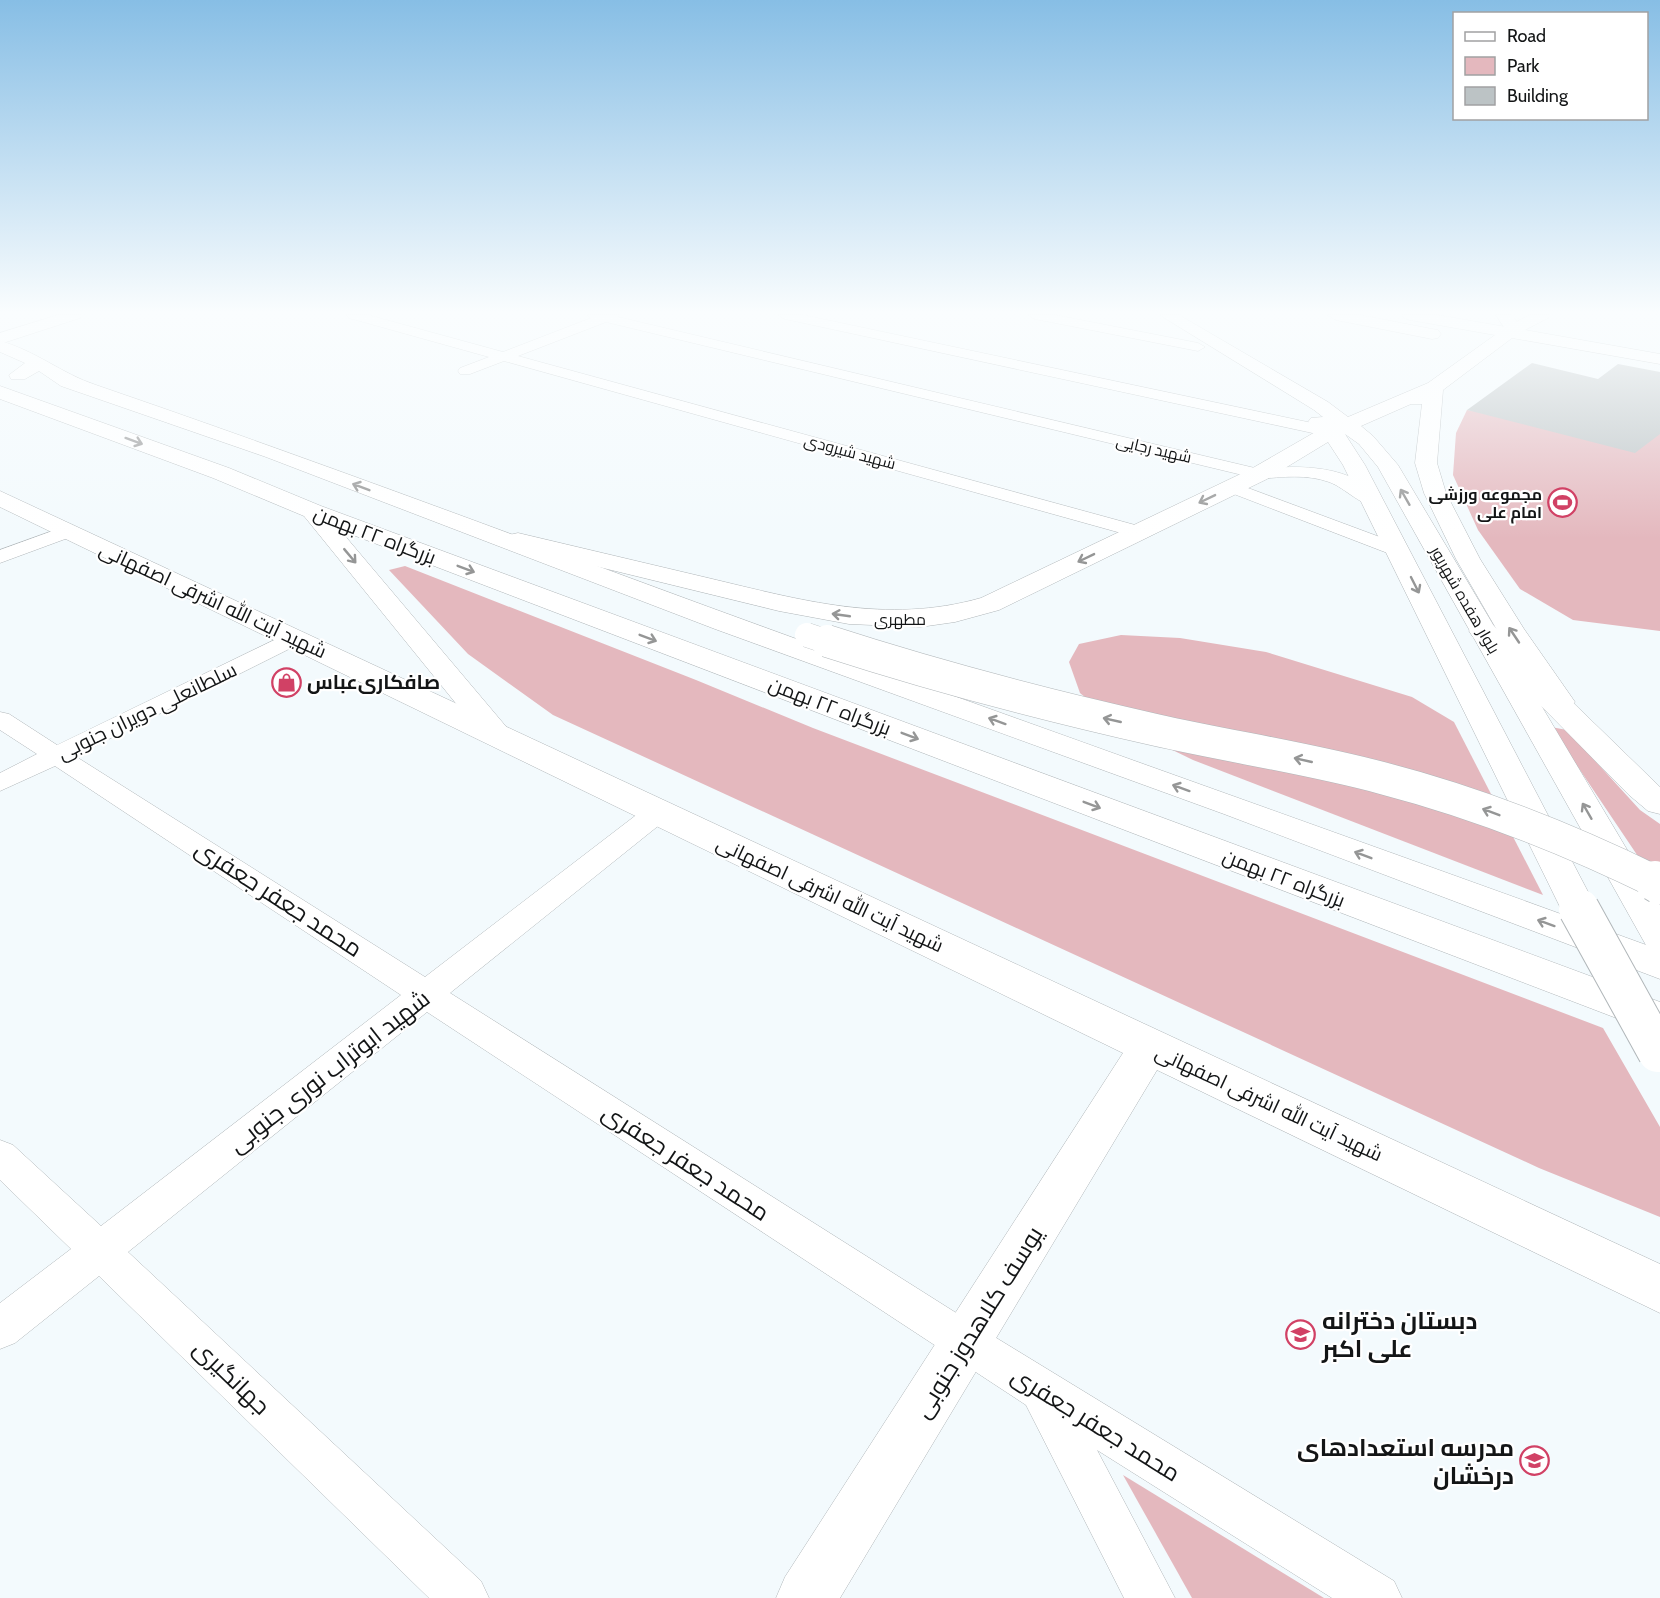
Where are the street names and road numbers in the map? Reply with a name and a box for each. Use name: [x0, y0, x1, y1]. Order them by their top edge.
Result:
street label: شهید شیرودی: [802, 431, 898, 474]
street label: شهید رجایی: [1114, 431, 1194, 468]
street label: بزرگراه ۲۲ بهمن: [310, 501, 440, 570]
street label: شهید آیت الله اشرفی اصفهانی: [95, 536, 331, 664]
street label: بلوار هفده شهریور: [1425, 542, 1504, 658]
street label: مطهری: [874, 610, 926, 630]
street label: سلطانعلی دویران جنوبی: [53, 657, 241, 766]
street label: بزرگراه ۲۲ بهمن: [765, 672, 895, 741]
street label: شهید آیت الله اشرفی اصفهانی: [712, 830, 948, 958]
street label: محمد جعفر جعفری: [190, 833, 368, 963]
street label: بزرگراه ۲۲ بهمن: [1219, 844, 1349, 913]
street label: شهید ابوتراب نوری جنوبی: [223, 983, 435, 1159]
street label: شهید آیت الله اشرفی اصفهانی: [1151, 1039, 1387, 1167]
street label: محمد جعفر جعفری: [597, 1097, 775, 1227]
street label: یوسف کلاهدوز جنوبی: [907, 1220, 1049, 1423]
street label: جهانگیری: [188, 1333, 276, 1421]
street label: محمد جعفر جعفری: [1006, 1360, 1186, 1488]

